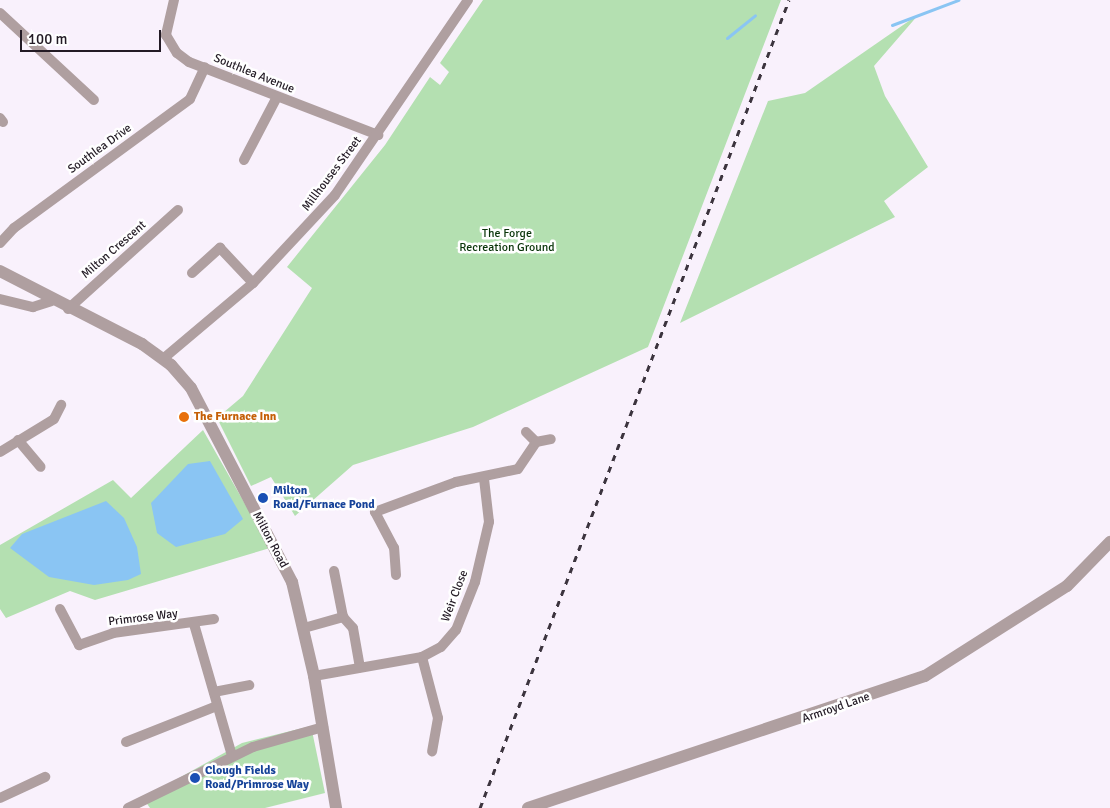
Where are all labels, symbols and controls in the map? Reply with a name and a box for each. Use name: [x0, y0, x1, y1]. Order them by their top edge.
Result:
scale bar: [22, 20, 164, 52]
text: 100 m: [28, 30, 68, 48]
street label: Southlea Avenue: [211, 51, 297, 97]
street label: Southlea Drive: [65, 121, 135, 177]
street label: Millhouses Street: [299, 134, 365, 214]
street label: Milton Crescent: [79, 218, 149, 282]
park label: The Forge Recreation Ground: [459, 227, 555, 255]
place label: The Furnace Inn: [194, 410, 276, 424]
marker: The Furnace Inn: [178, 411, 190, 423]
place label: Milton Road/Furnace Pond: [273, 484, 375, 512]
marker: Milton Road/Furnace Pond: [257, 492, 269, 504]
street label: Milton Road: [249, 509, 291, 571]
street label: Weir Close: [439, 568, 471, 624]
street label: Primrose Way: [108, 607, 178, 629]
street label: Armroyd Lane: [800, 690, 872, 726]
place label: Clough Fields Road/Primrose Way: [205, 764, 309, 792]
marker: Clough Fields Road/Primrose Way: [189, 772, 201, 784]

